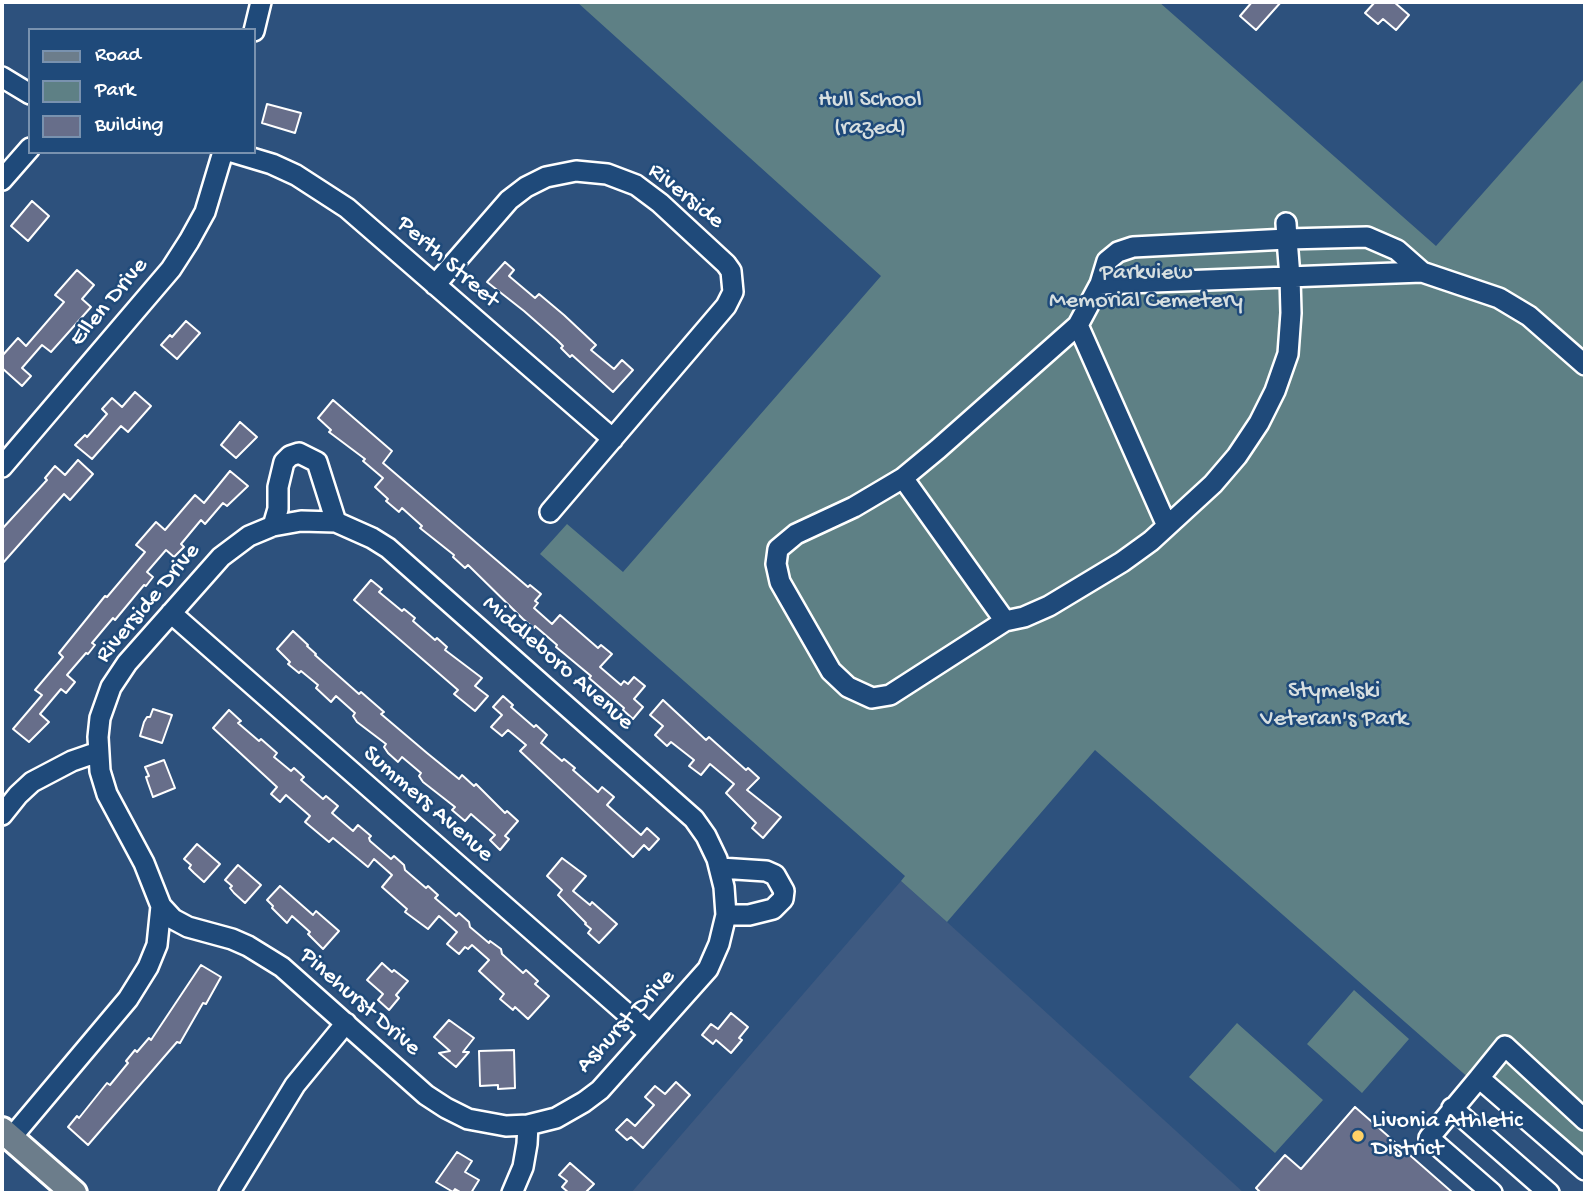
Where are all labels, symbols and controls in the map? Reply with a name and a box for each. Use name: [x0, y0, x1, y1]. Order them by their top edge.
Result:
legend: [28, 28, 256, 154]
text: Road: [95, 44, 141, 69]
text: Park: [95, 79, 135, 104]
park label: Hull School (razed): [818, 87, 922, 143]
text: Building: [95, 114, 164, 139]
street label: Riverside: [641, 158, 729, 236]
street label: Perth Street: [390, 211, 504, 315]
street label: Ellen Drive: [64, 253, 156, 353]
park label: Parkview Memorial Cemetery: [1049, 260, 1243, 316]
street label: Riverside Drive: [90, 538, 208, 670]
street label: Middleboro Avenue: [475, 590, 639, 738]
park label: Stymelski Veteran's Park: [1260, 678, 1408, 734]
street label: Summers Avenue: [356, 740, 498, 870]
street label: Pinehurst Drive: [292, 942, 426, 1064]
street label: Ashurst Drive: [571, 964, 683, 1080]
place label: Livonia Athletic District: [1372, 1108, 1522, 1164]
marker: Livonia Athletic District: [1350, 1128, 1366, 1144]

